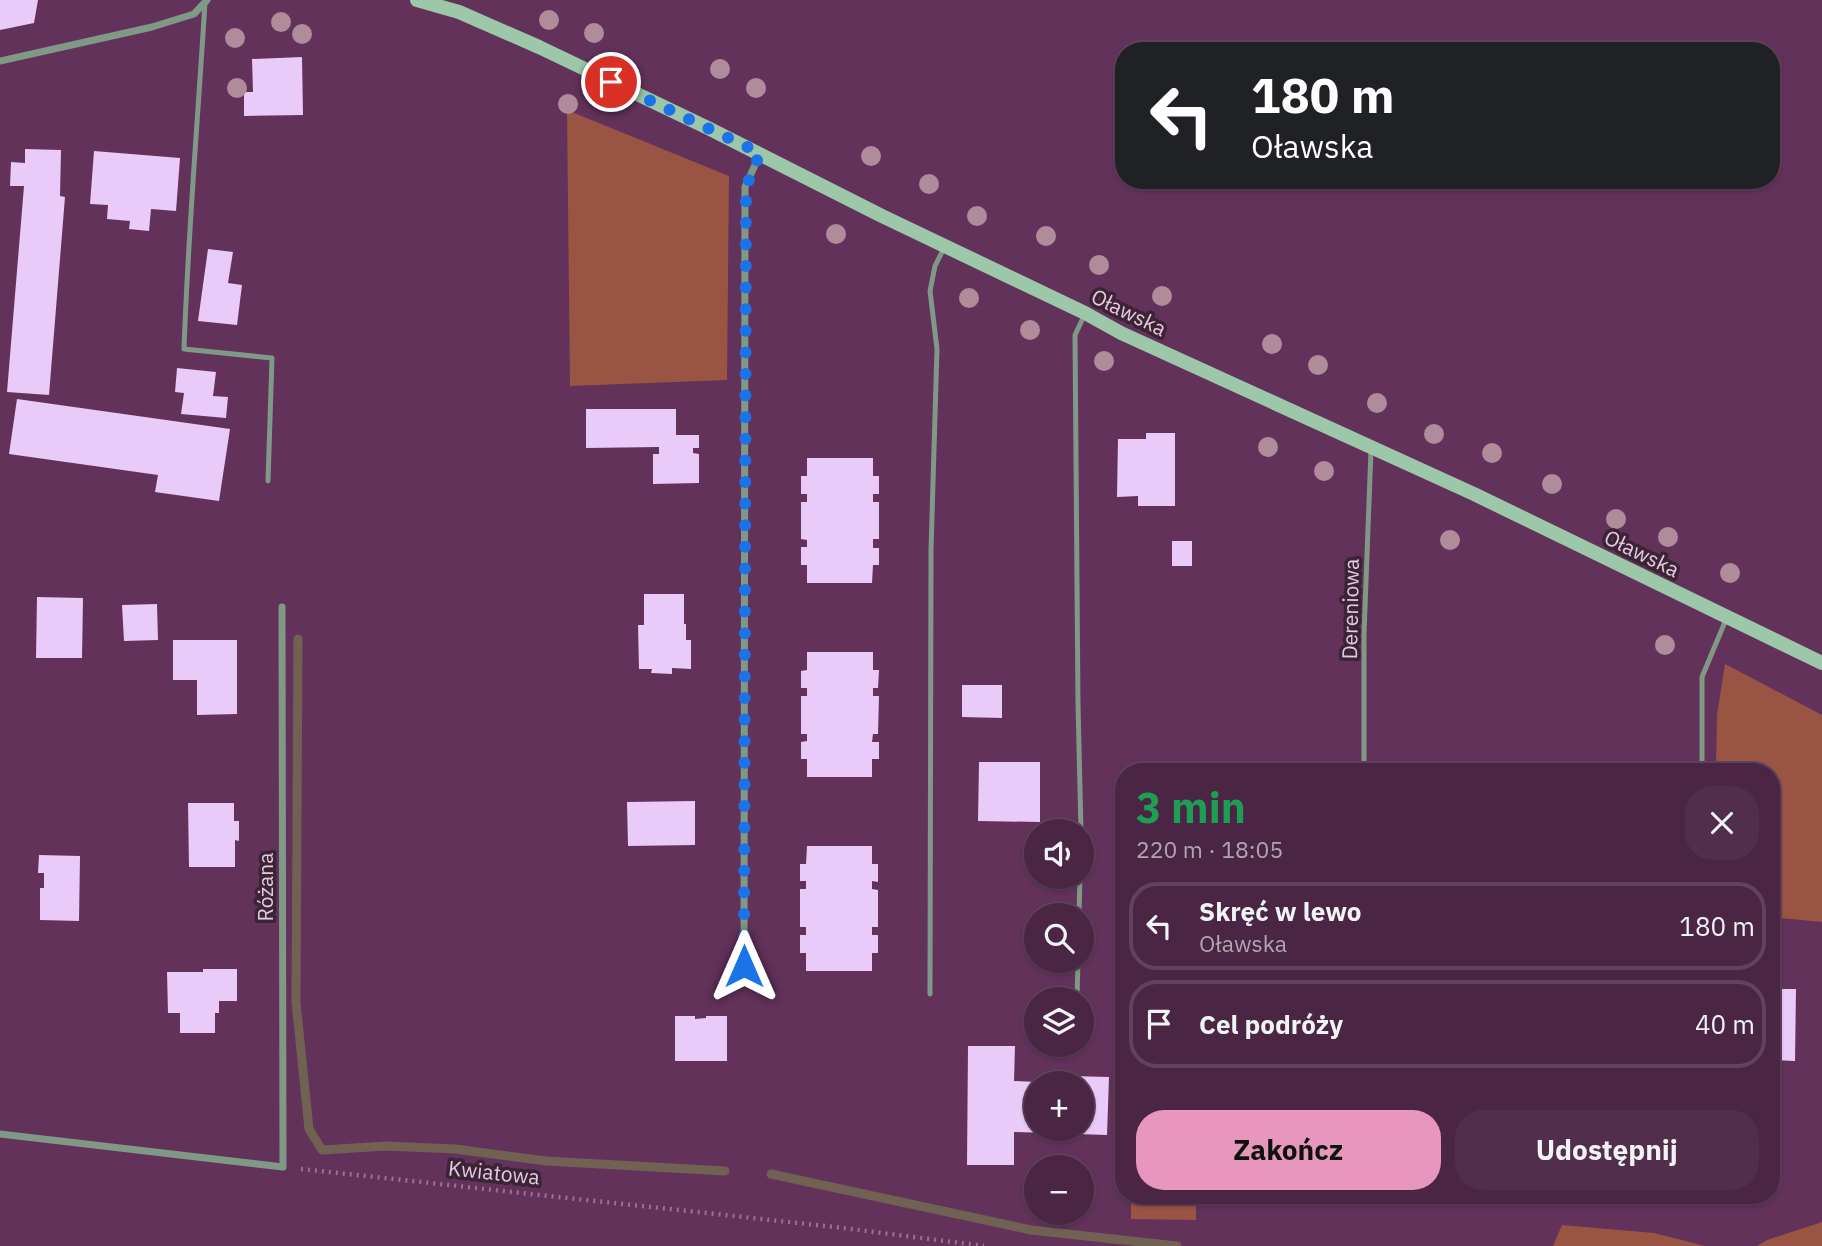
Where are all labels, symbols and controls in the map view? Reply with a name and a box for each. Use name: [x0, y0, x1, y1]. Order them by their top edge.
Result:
pin: [581, 52, 641, 112]
icon: arrive: [592, 63, 630, 101]
text: 180 m: [1251, 63, 1395, 126]
icon: left: [1136, 70, 1227, 161]
text: Oławska: [1251, 125, 1373, 167]
street label: Oławska: [1087, 282, 1171, 342]
street label: Oławska: [1600, 523, 1684, 583]
street label: Dereniowa: [1335, 558, 1365, 660]
text: 3 min: [1136, 780, 1246, 835]
button: close: [1685, 786, 1759, 860]
map controls: [1024, 819, 1094, 1225]
button: sound: [1024, 819, 1094, 889]
text: 220 m · 18:05: [1136, 834, 1283, 864]
street label: Różana: [251, 853, 279, 921]
text: Skręć w lewo: [1199, 894, 1361, 928]
button: search: [1024, 903, 1094, 973]
icon: left: [1140, 907, 1178, 945]
text: 180 m: [1679, 909, 1755, 943]
text: Oławska: [1199, 928, 1287, 958]
position arrow: [707, 929, 781, 1003]
button: layers: [1024, 987, 1094, 1057]
icon: arrive: [1140, 1005, 1178, 1043]
text: Cel podróży: [1199, 1007, 1343, 1041]
text: 40 m: [1695, 1007, 1755, 1041]
button: +: [1024, 1071, 1094, 1141]
button: Zakończ: [1136, 1110, 1441, 1190]
button: Udostępnij: [1455, 1110, 1759, 1190]
street label: Kwiatowa: [447, 1153, 541, 1191]
button: −: [1024, 1155, 1094, 1225]

